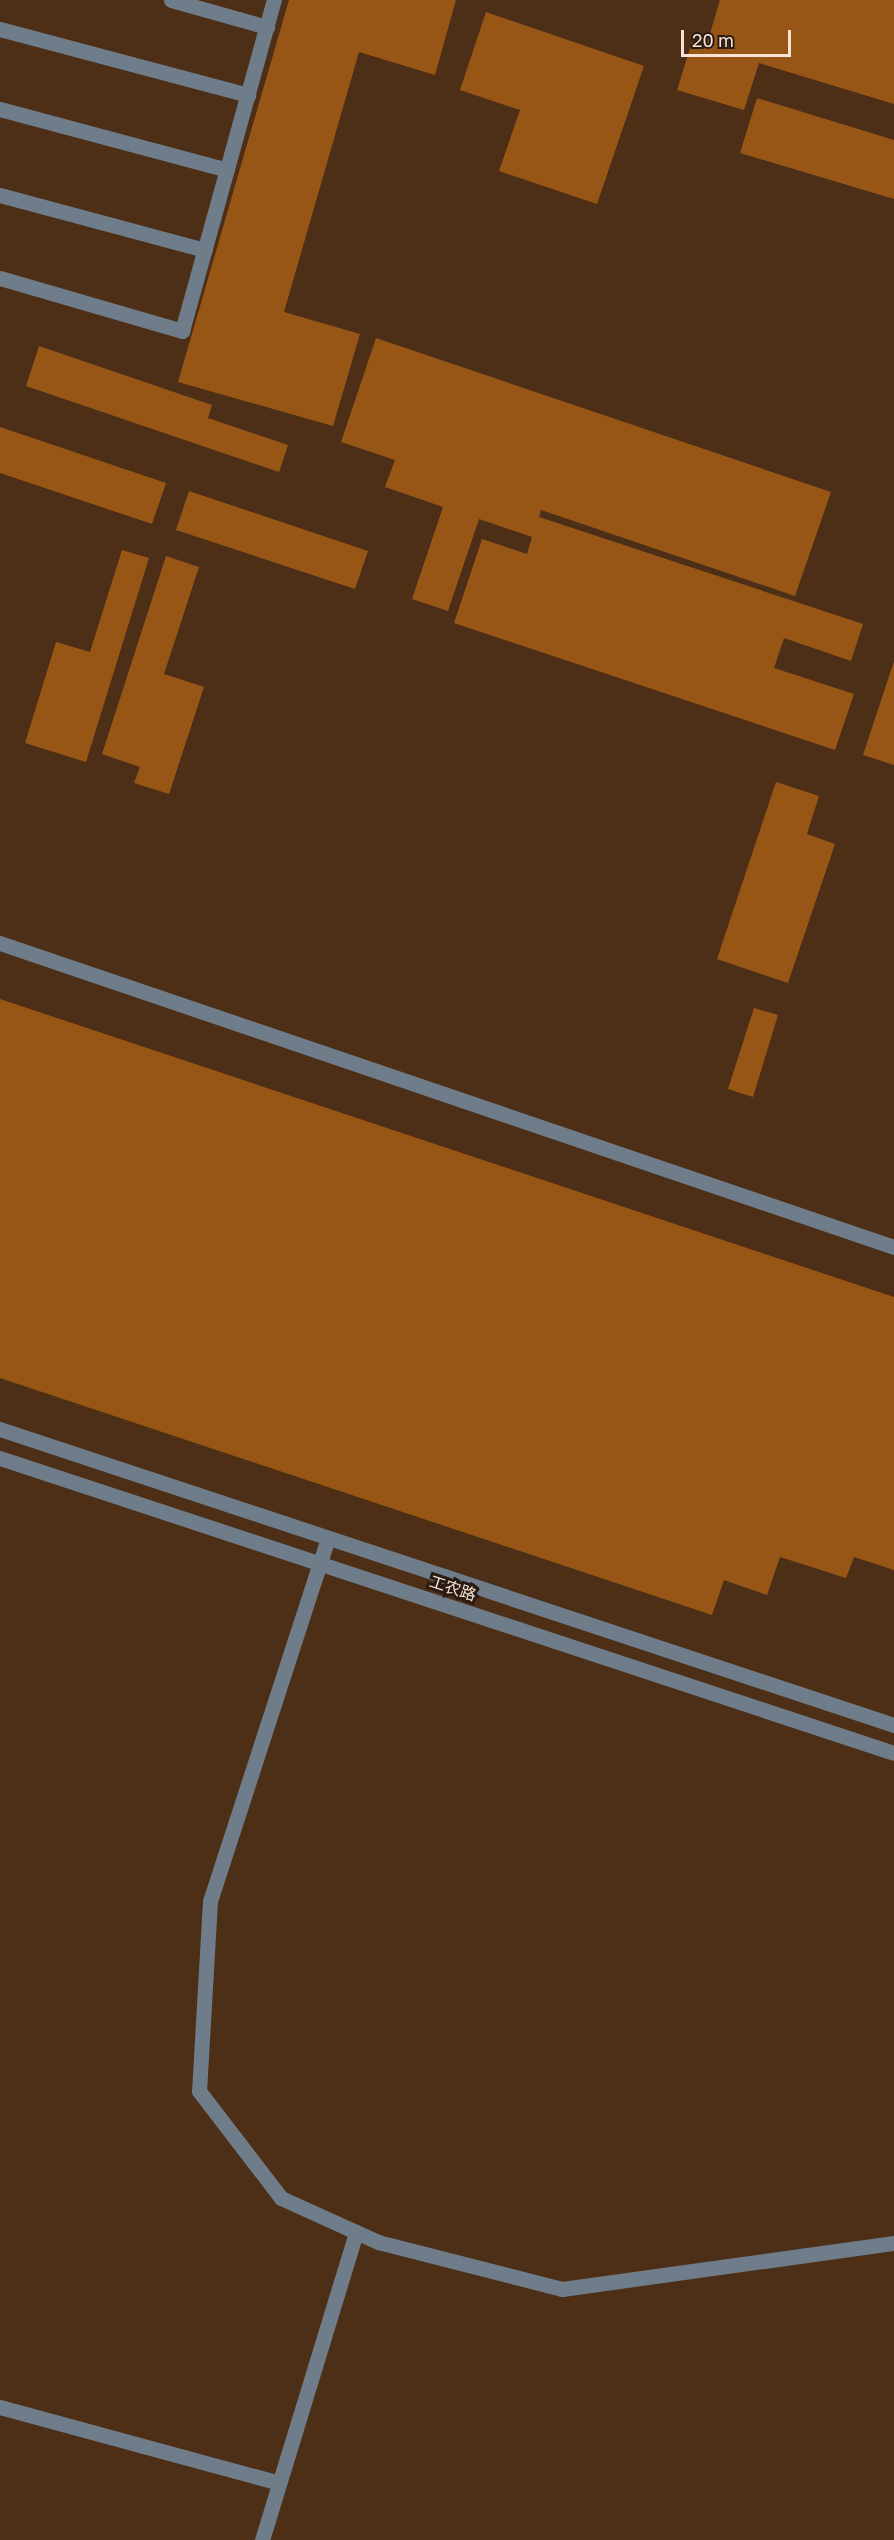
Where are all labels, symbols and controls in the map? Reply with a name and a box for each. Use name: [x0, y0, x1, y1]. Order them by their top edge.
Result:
scale bar: [684, 18, 794, 56]
text: 20 m: [692, 29, 734, 51]
street label: 工农路: [427, 1571, 479, 1605]

